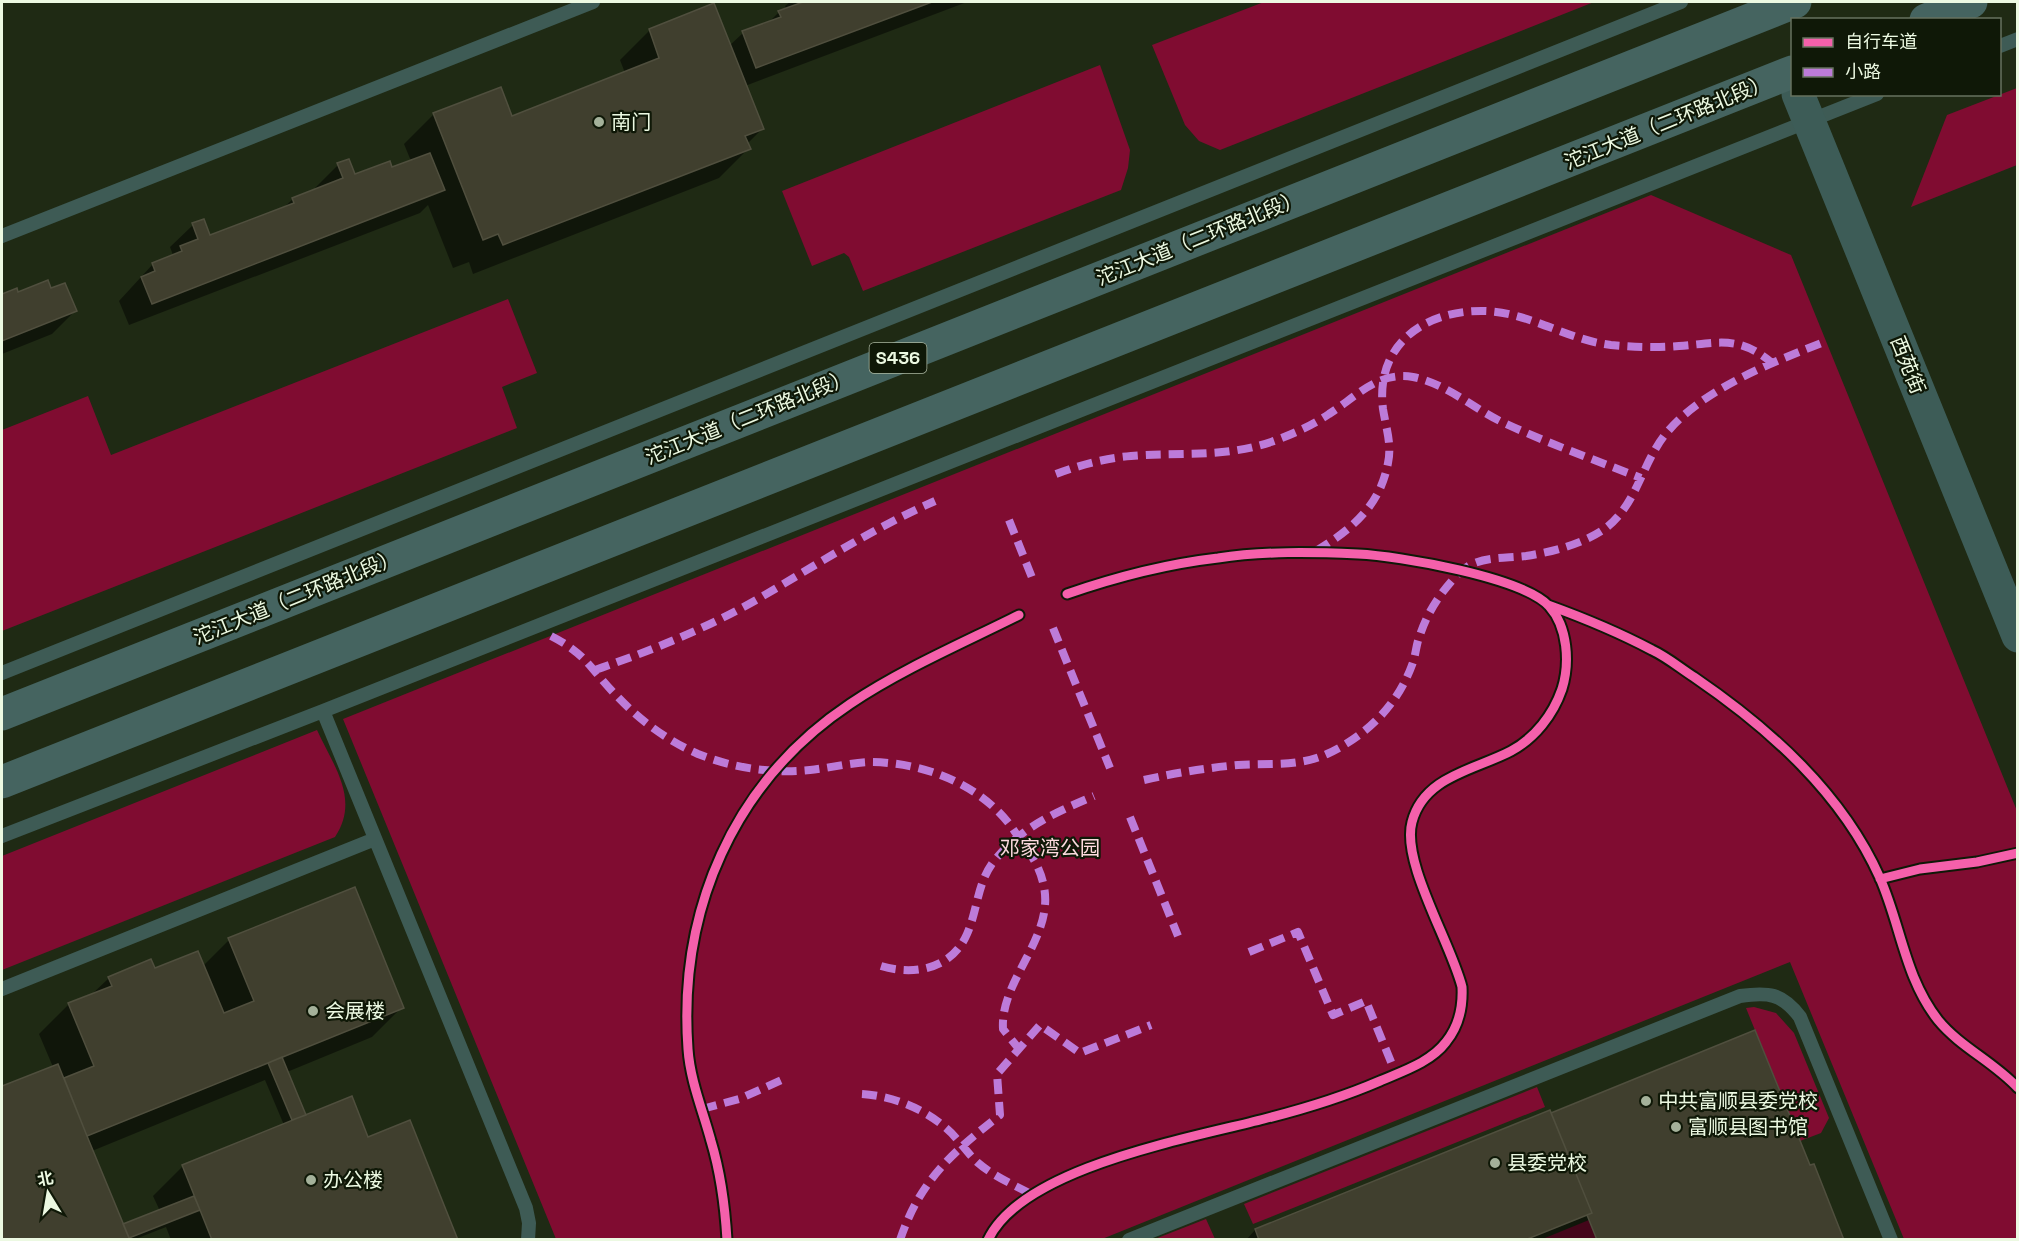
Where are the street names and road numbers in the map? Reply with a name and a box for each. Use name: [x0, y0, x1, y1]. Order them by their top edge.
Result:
street label: 沱江大道（二环路北段）: [1560, 69, 1774, 175]
street label: 沱江大道（二环路北段）: [1092, 185, 1306, 291]
street label: 西苑街: [1885, 332, 1931, 398]
road number: S436: [870, 343, 926, 373]
street label: 沱江大道（二环路北段）: [641, 364, 855, 470]
street label: 沱江大道（二环路北段）: [189, 544, 403, 650]

